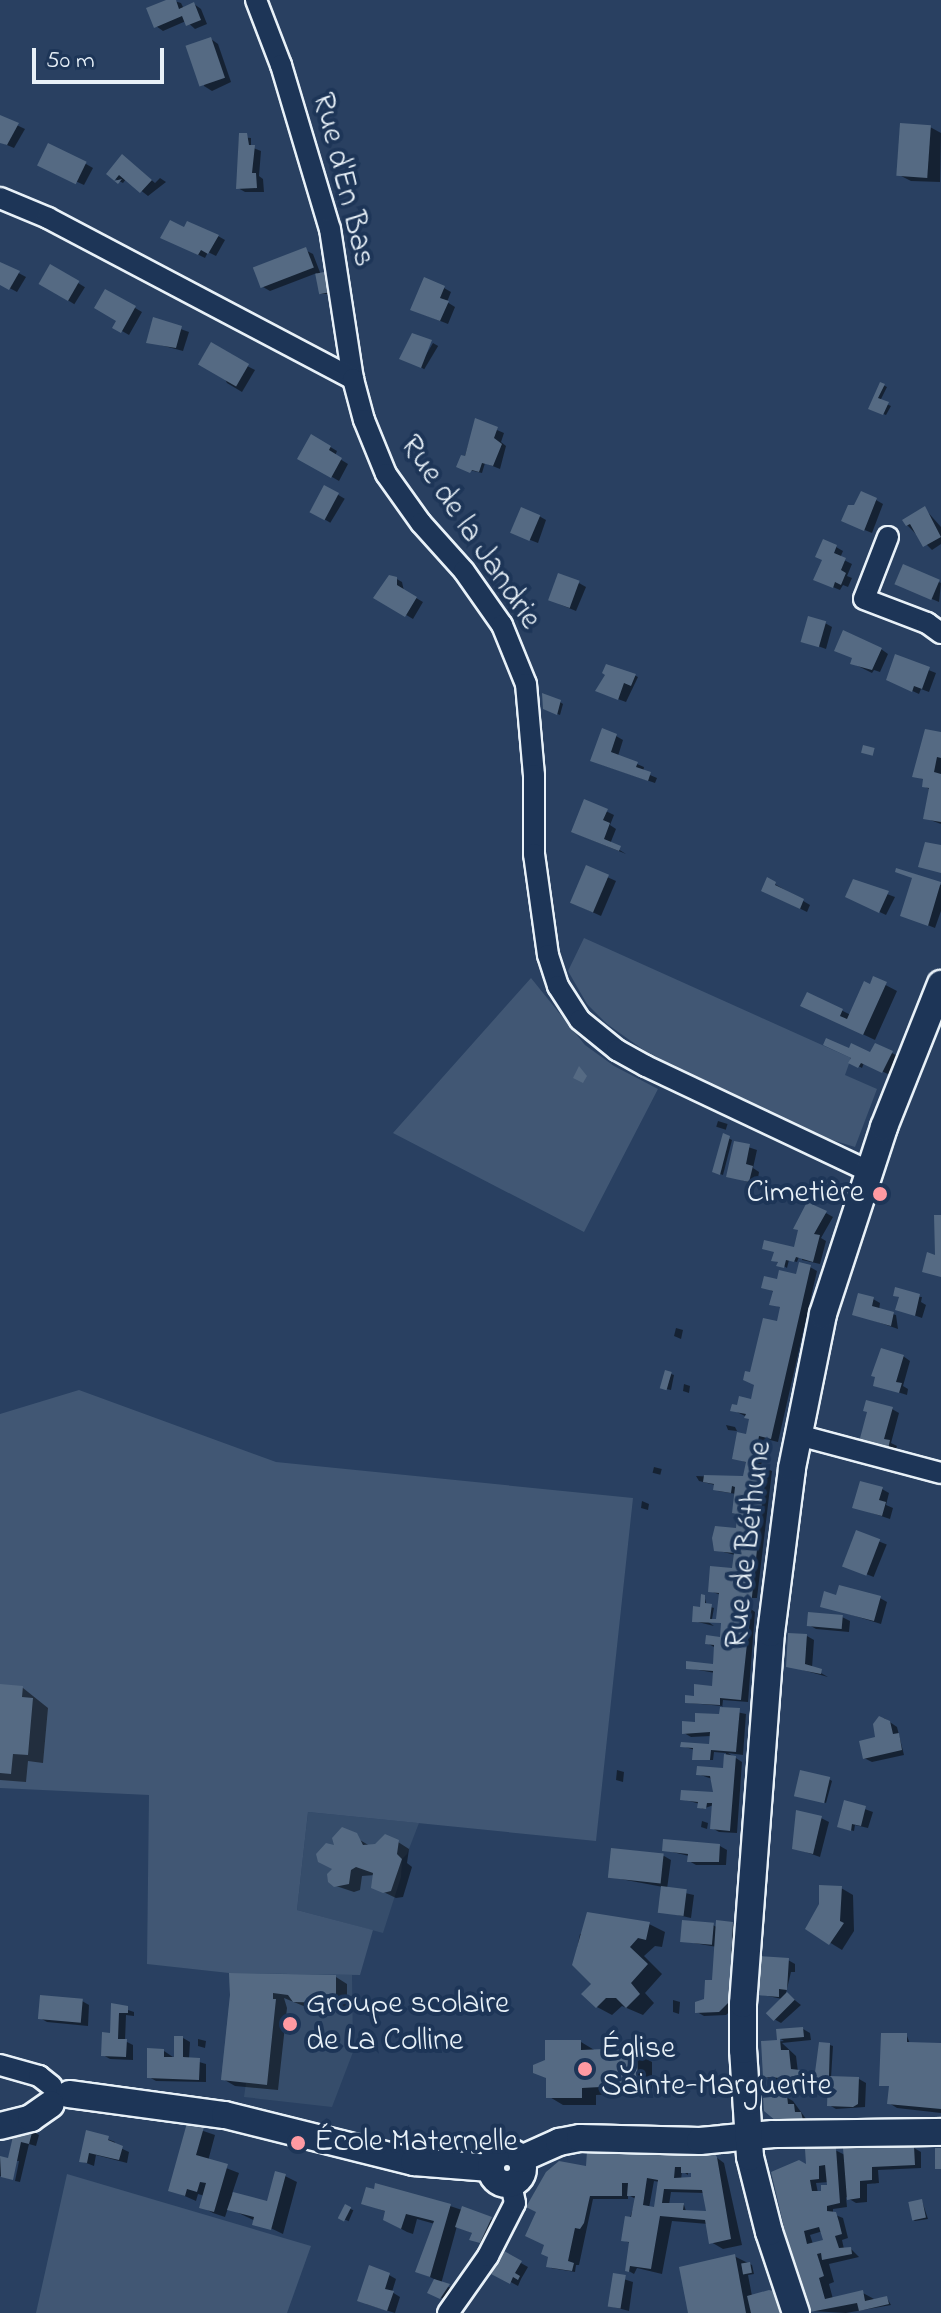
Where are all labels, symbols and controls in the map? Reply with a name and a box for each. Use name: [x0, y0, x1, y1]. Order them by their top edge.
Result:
scale bar: [36, 32, 168, 82]
text: 50 m: [46, 44, 95, 79]
street label: Rue d'En Bas: [302, 89, 382, 271]
street label: Rue de la Jandrie: [390, 429, 548, 637]
place label: Cimetière: [746, 1175, 864, 1213]
marker: Cimetière: [871, 1185, 889, 1203]
street label: Rue de Béthune: [718, 1439, 782, 1651]
place label: Groupe scolaire de La Colline: [306, 1987, 509, 2062]
marker: Groupe scolaire de La Colline: [281, 2015, 299, 2033]
place label: Église Sainte-Marguerite: [601, 2032, 832, 2107]
marker: Église Sainte-Marguerite: [576, 2060, 594, 2078]
place label: École Maternelle: [314, 2124, 518, 2162]
marker: École Maternelle: [289, 2134, 307, 2152]

